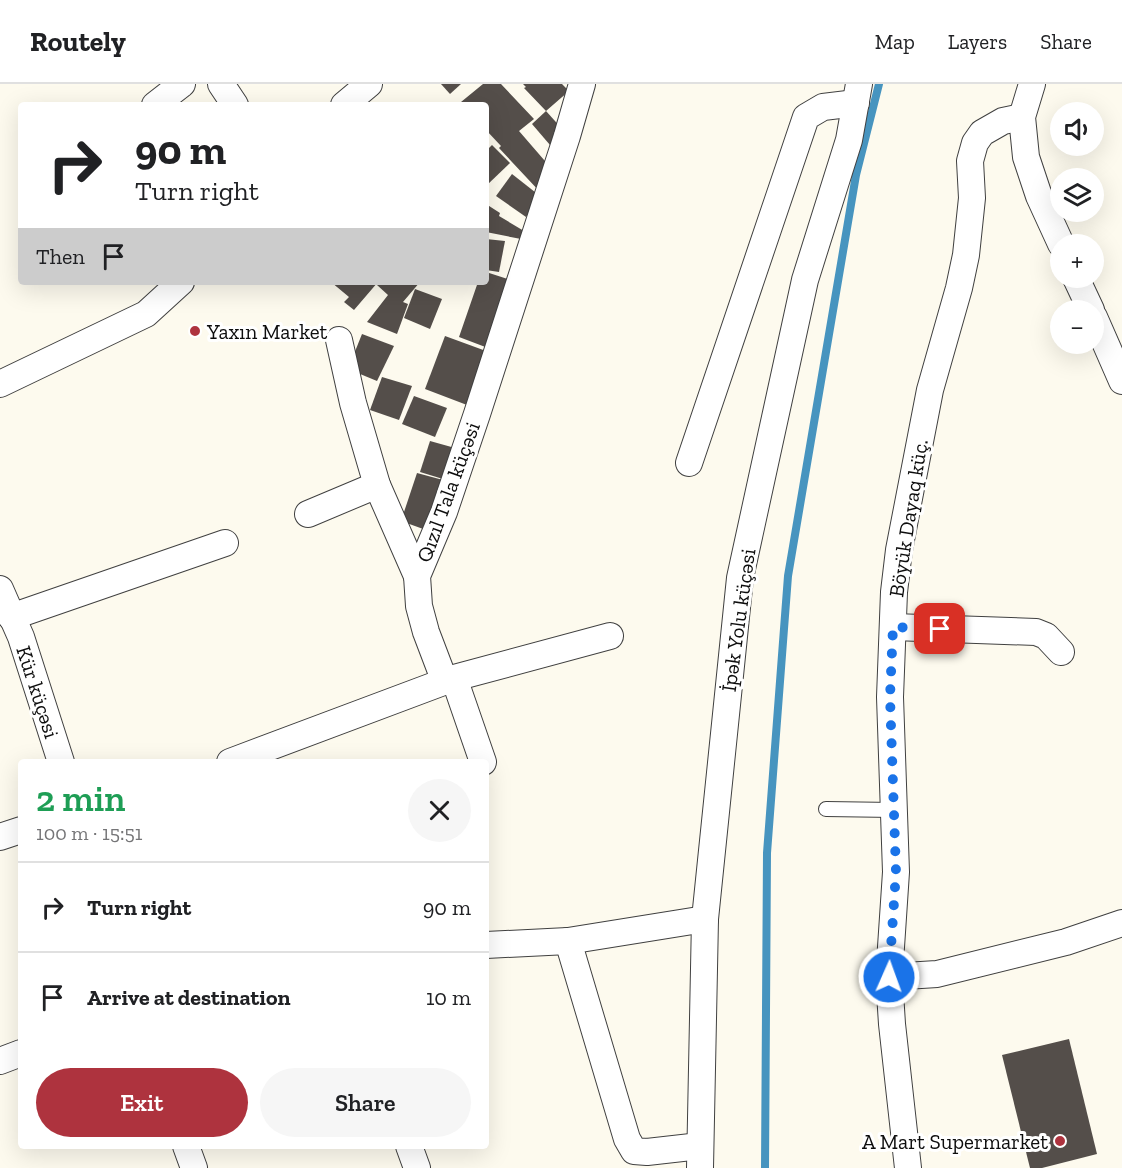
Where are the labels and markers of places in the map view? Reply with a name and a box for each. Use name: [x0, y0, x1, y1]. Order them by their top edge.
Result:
place label: Yaxın Market: [206, 319, 328, 344]
marker: Yaxın Market: [188, 324, 202, 338]
pin: [914, 603, 965, 654]
place label: A Mart Supermarket: [862, 1129, 1048, 1154]
marker: A Mart Supermarket: [1053, 1134, 1067, 1148]

